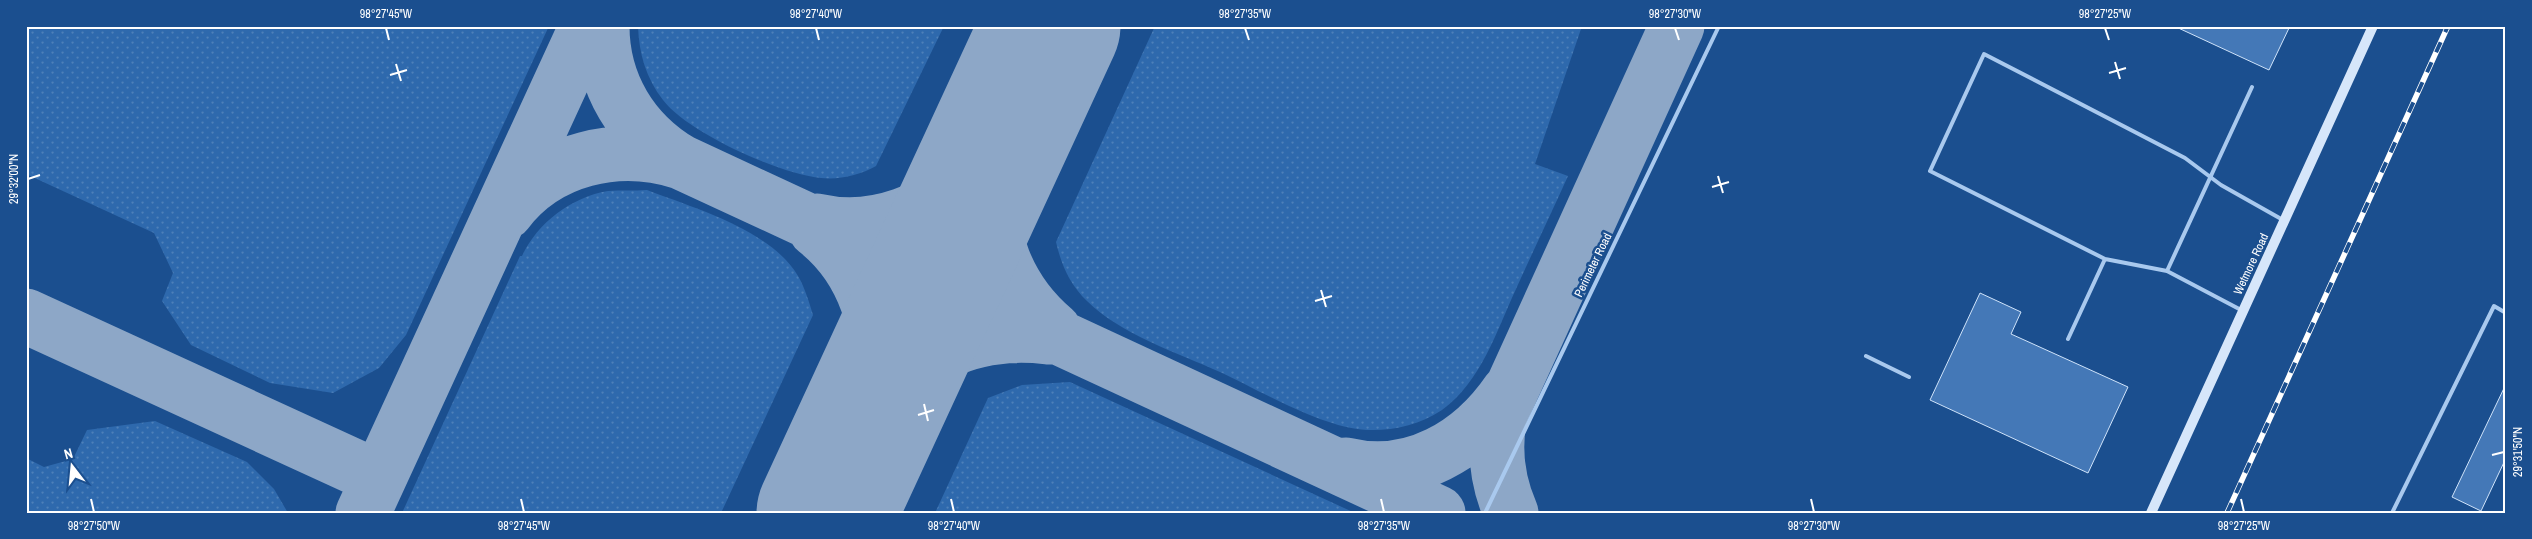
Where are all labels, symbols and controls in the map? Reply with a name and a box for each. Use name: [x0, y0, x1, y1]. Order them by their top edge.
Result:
text: 98°27'45"W: [360, 6, 413, 22]
text: 98°27'40"W: [790, 6, 843, 22]
text: 98°27'35"W: [1219, 6, 1272, 22]
text: 98°27'30"W: [1649, 6, 1702, 22]
text: 98°27'25"W: [2079, 6, 2132, 22]
text: 29°32'00"N: [6, 154, 22, 204]
street label: Perimeter Road: [1571, 230, 1615, 300]
street label: Wetmore Road: [2230, 231, 2272, 297]
text: 29°31'50"N: [2510, 427, 2526, 477]
north arrow: [48, 442, 98, 492]
text: N: [62, 444, 75, 463]
text: 98°27'50"W: [68, 518, 121, 534]
text: 98°27'45"W: [498, 518, 551, 534]
text: 98°27'40"W: [928, 518, 981, 534]
text: 98°27'35"W: [1358, 518, 1411, 534]
text: 98°27'30"W: [1788, 518, 1841, 534]
text: 98°27'25"W: [2218, 518, 2271, 534]

